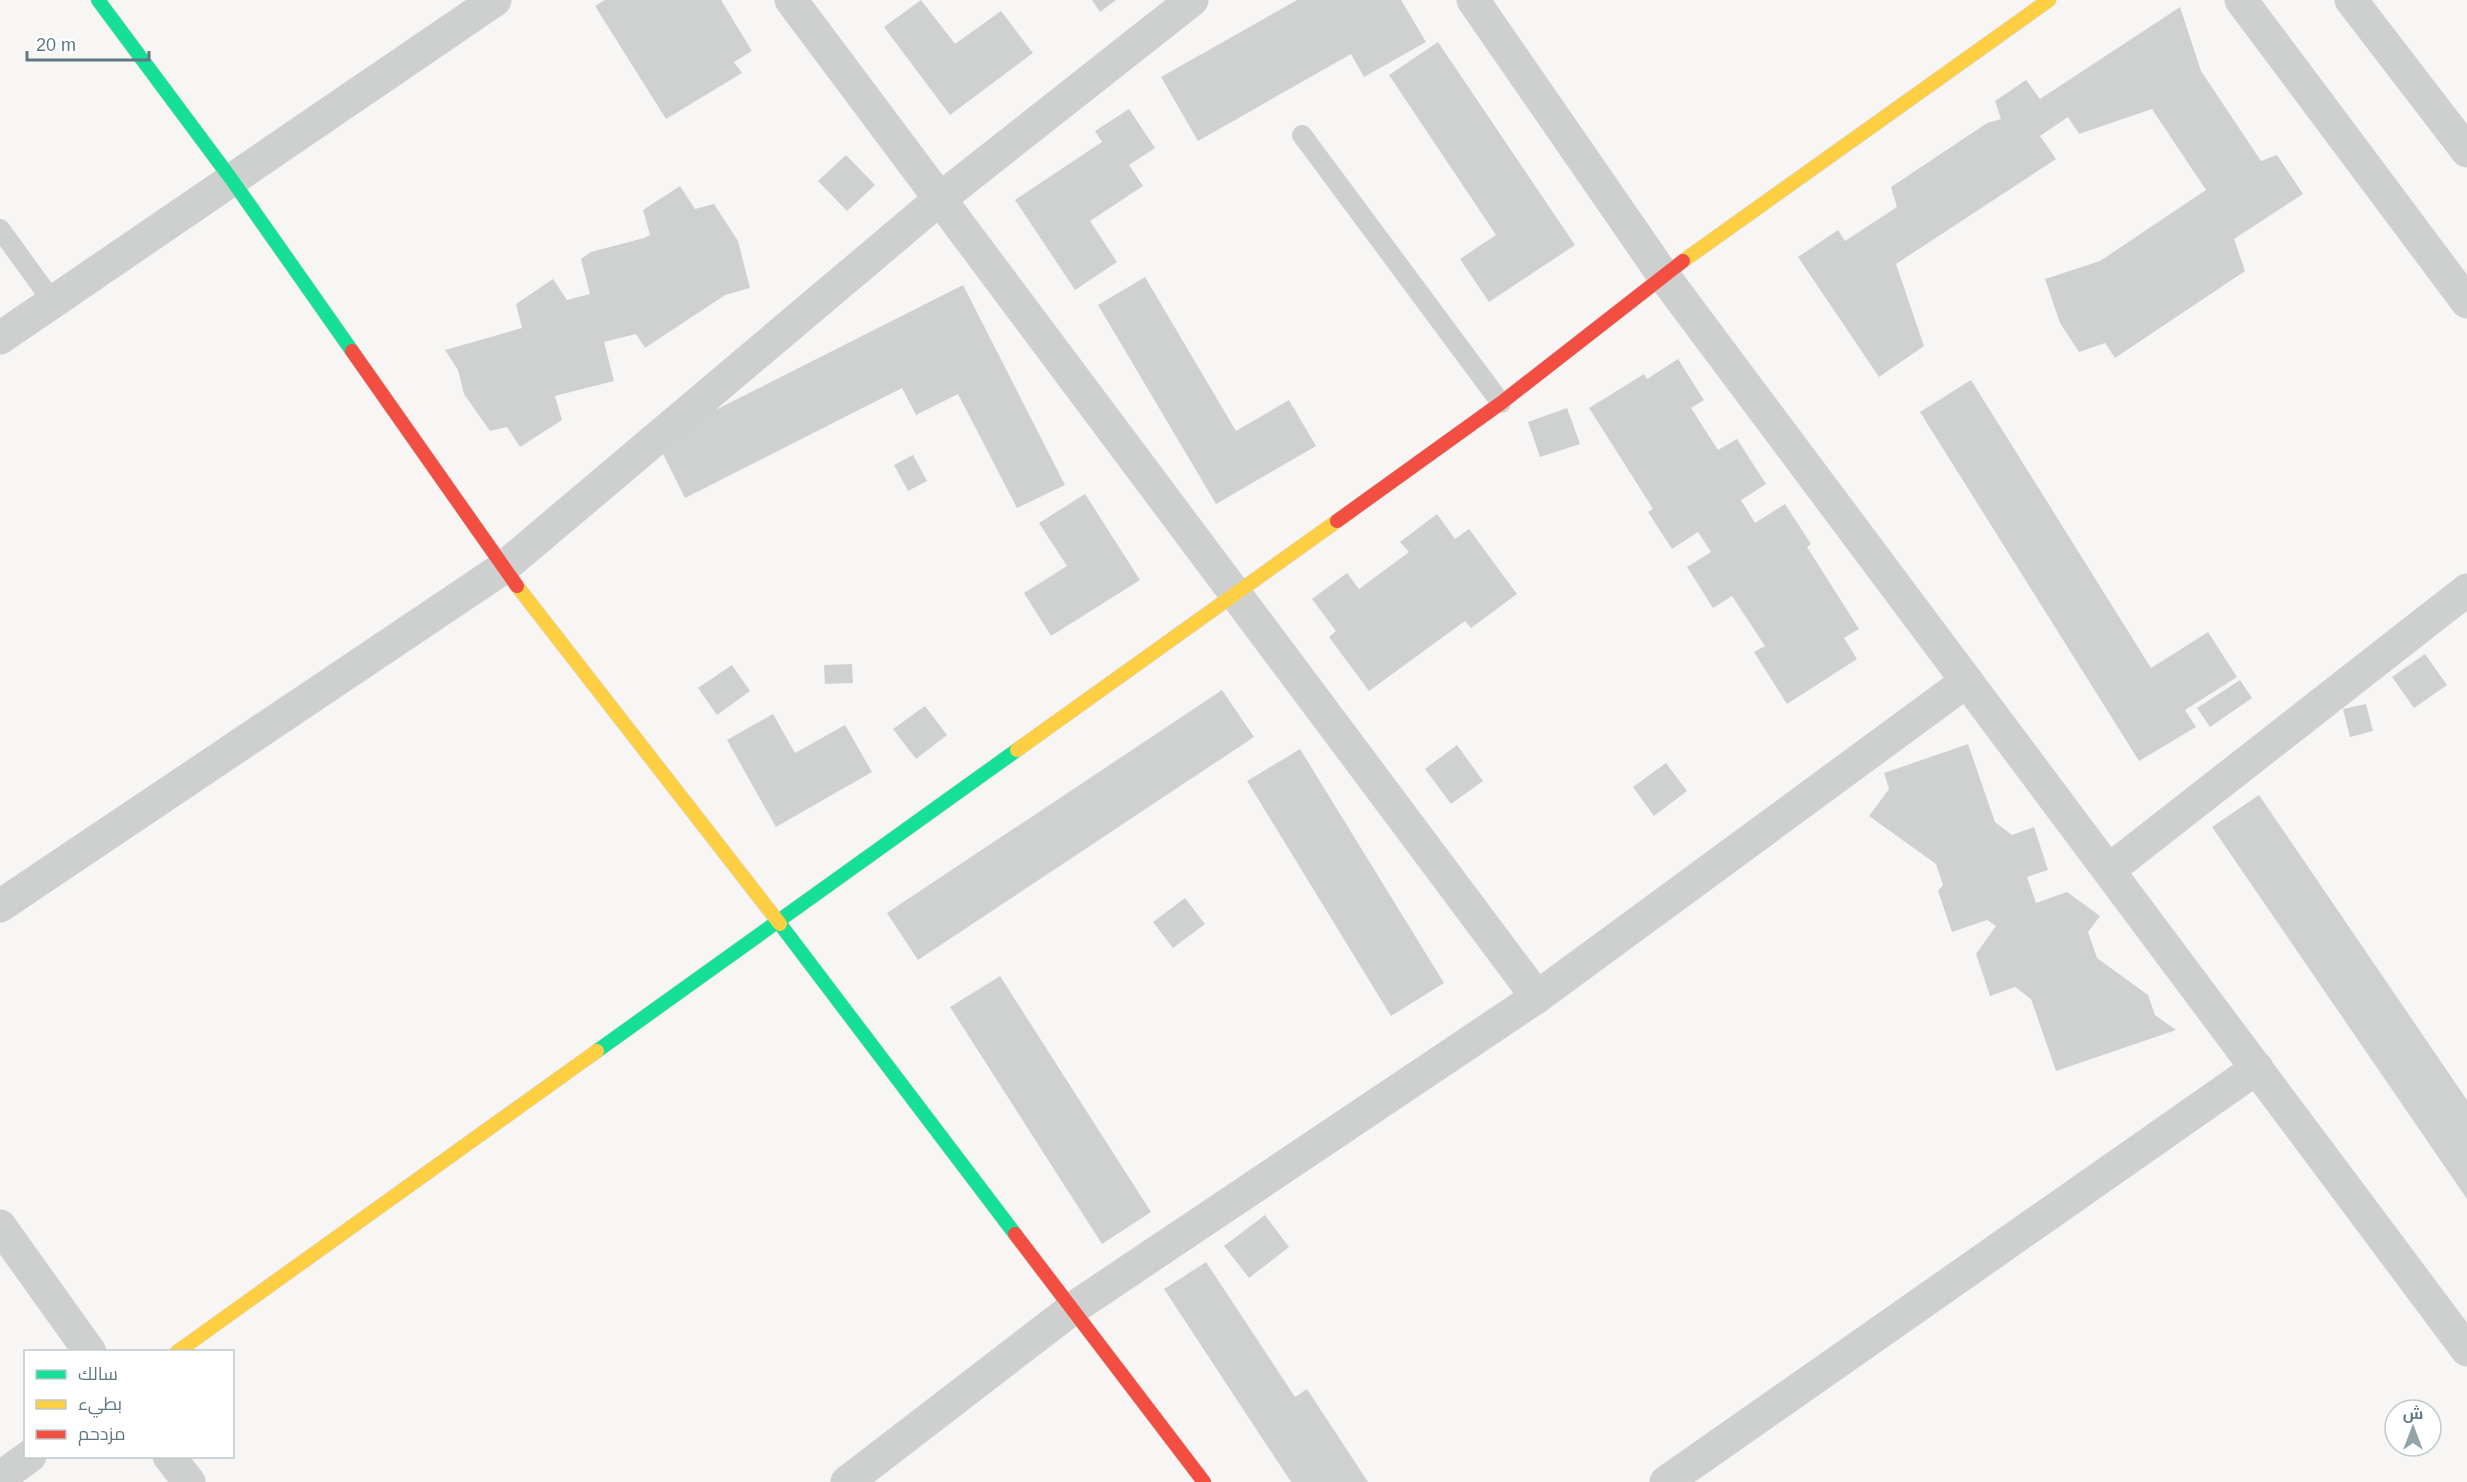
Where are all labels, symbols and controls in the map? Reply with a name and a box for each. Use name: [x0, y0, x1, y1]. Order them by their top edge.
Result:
scale bar: [27, 24, 148, 62]
text: 20 m: [36, 35, 76, 55]
legend: [24, 1350, 234, 1458]
text: سالك: [78, 1364, 118, 1384]
text: بطيء: [78, 1394, 122, 1418]
north arrow: [2383, 1398, 2443, 1458]
text: ش: [2403, 1405, 2423, 1423]
text: مزدحم: [78, 1424, 126, 1446]

